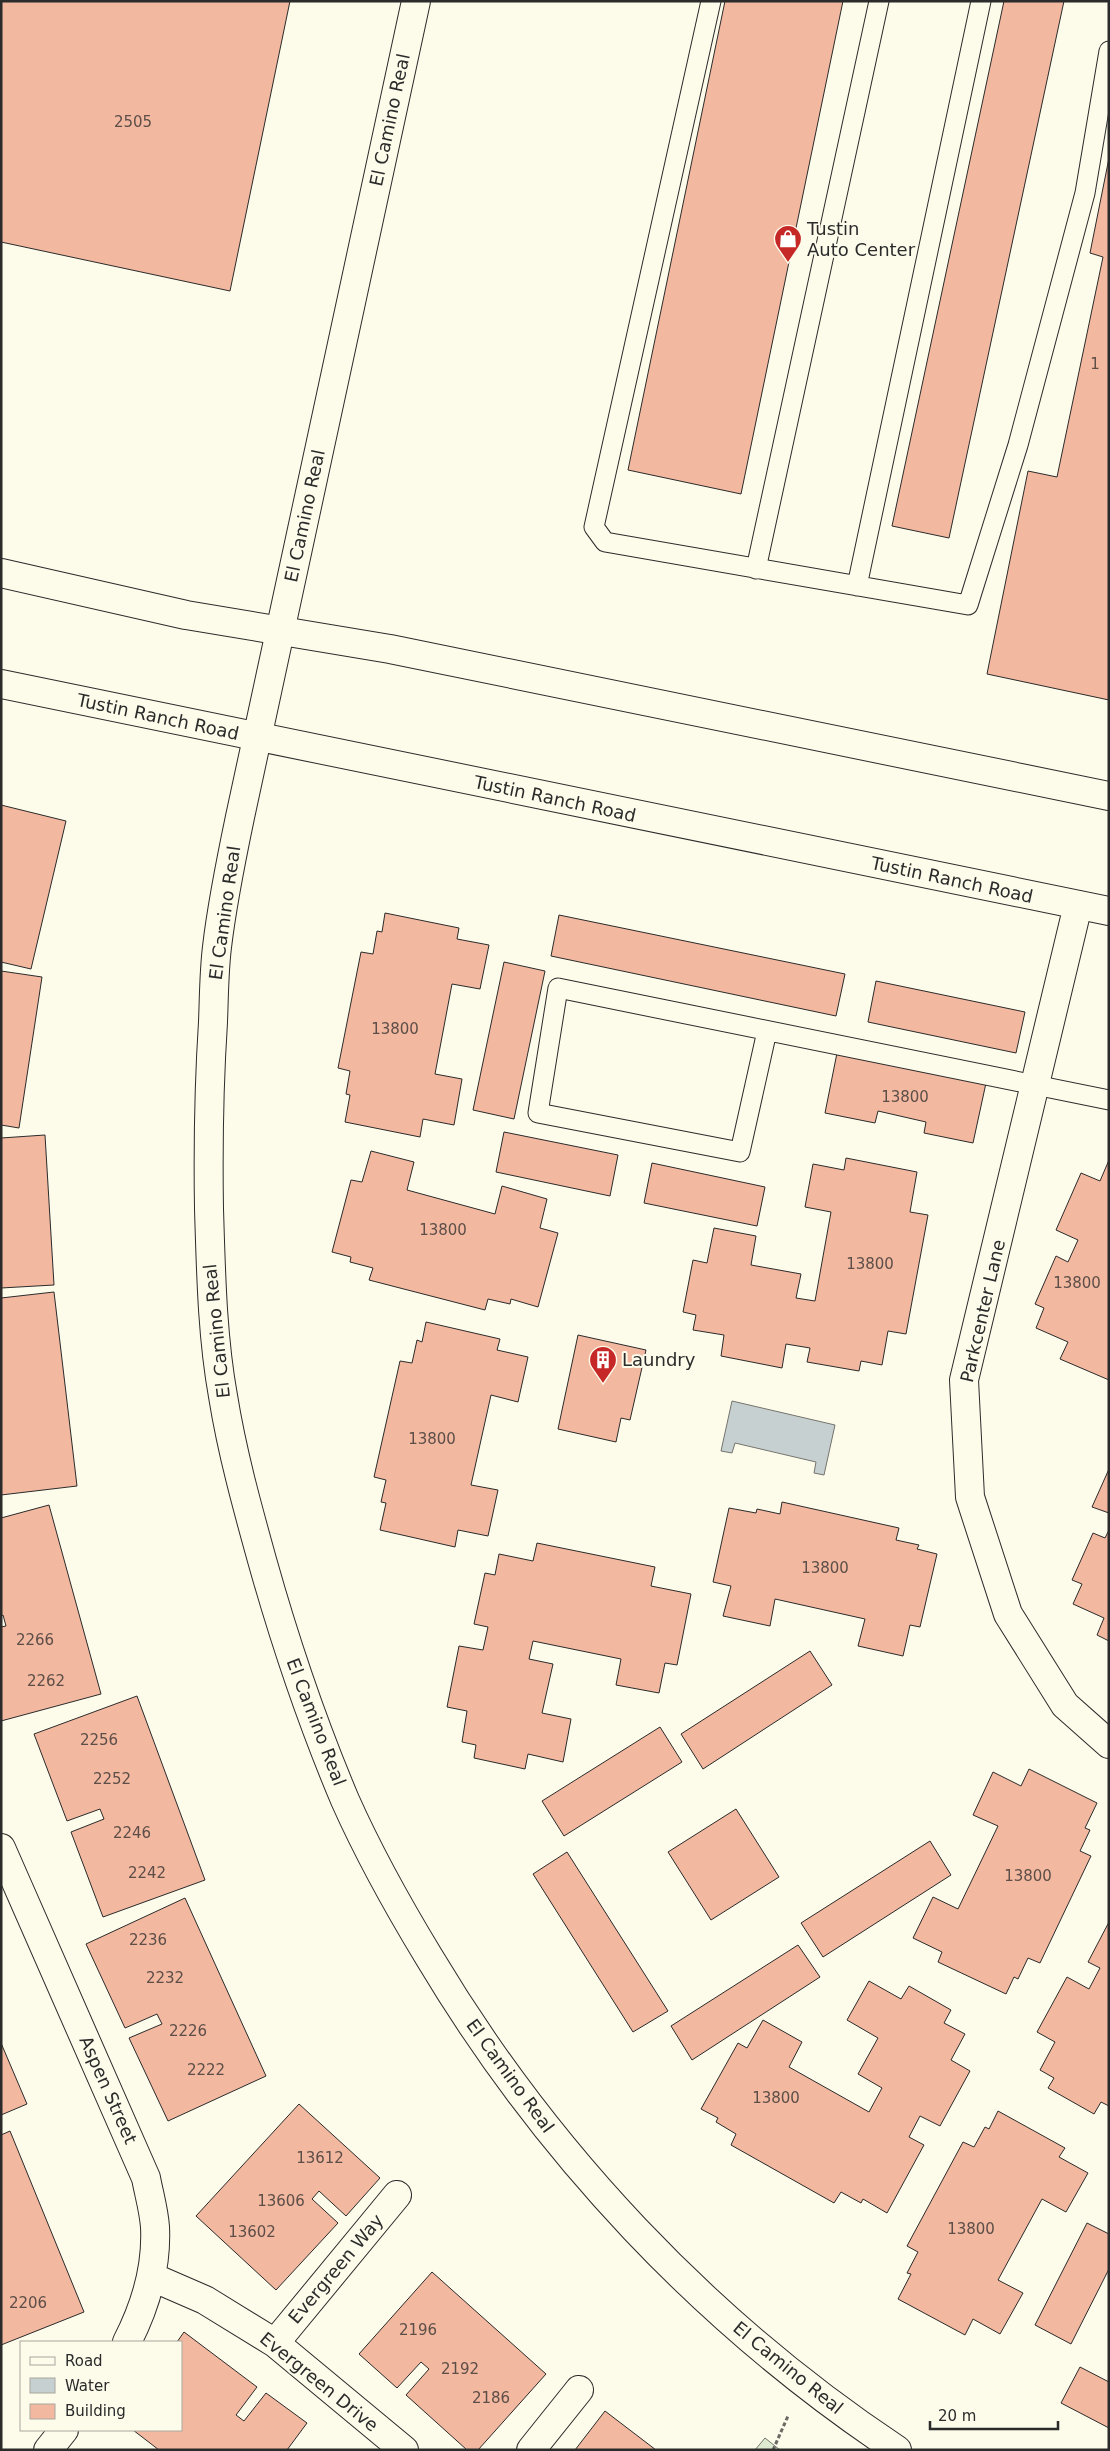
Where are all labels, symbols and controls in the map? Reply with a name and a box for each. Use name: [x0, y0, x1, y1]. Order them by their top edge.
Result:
street label: El Camino Real: [365, 52, 414, 188]
house number: 2505: [114, 113, 152, 131]
place label: Tustin Auto Center: [806, 218, 916, 260]
shop icon: Tustin Auto Center: [773, 224, 803, 263]
house number: 1: [1090, 355, 1100, 373]
street label: El Camino Real: [280, 448, 329, 584]
street label: Tustin Ranch Road: [74, 689, 241, 744]
street label: Tustin Ranch Road: [471, 771, 638, 826]
street label: El Camino Real: [205, 845, 244, 981]
street label: Tustin Ranch Road: [868, 852, 1035, 907]
house number: 13800: [371, 1020, 419, 1038]
house number: 13800: [881, 1088, 929, 1106]
house number: 13800: [419, 1221, 467, 1239]
street label: Parkcenter Lane: [956, 1237, 1009, 1384]
house number: 13800: [846, 1255, 894, 1273]
street label: El Camino Real: [199, 1263, 234, 1399]
house number: 13800: [1053, 1274, 1101, 1292]
building icon: Laundry: [588, 1345, 618, 1384]
place label: Laundry: [622, 1349, 696, 1370]
house number: 13800: [408, 1430, 456, 1448]
house number: 13800: [801, 1559, 849, 1577]
house number: 2266: [16, 1631, 54, 1649]
street label: El Camino Real: [282, 1655, 350, 1789]
house number: 2262: [27, 1672, 65, 1690]
house number: 2256: [80, 1731, 118, 1749]
house number: 2252: [93, 1770, 131, 1788]
house number: 2246: [113, 1824, 151, 1842]
house number: 2242: [128, 1864, 166, 1882]
house number: 13800: [1004, 1867, 1052, 1885]
house number: 2236: [129, 1931, 167, 1949]
house number: 2232: [146, 1969, 184, 1987]
street label: El Camino Real: [462, 2015, 559, 2137]
house number: 2226: [169, 2022, 207, 2040]
street label: Aspen Street: [75, 2033, 142, 2147]
house number: 2222: [187, 2061, 225, 2079]
house number: 13800: [752, 2089, 800, 2107]
house number: 13612: [296, 2149, 344, 2167]
house number: 13606: [257, 2192, 305, 2210]
street label: Evergreen Way: [284, 2209, 388, 2328]
house number: 13800: [947, 2220, 995, 2238]
house number: 13602: [228, 2223, 276, 2241]
house number: 2206: [9, 2294, 47, 2312]
street label: El Camino Real: [729, 2317, 847, 2418]
house number: 2196: [399, 2321, 437, 2339]
street label: Evergreen Drive: [256, 2328, 383, 2436]
legend: [20, 2341, 182, 2431]
text: Road: [65, 2352, 103, 2370]
house number: 2192: [441, 2360, 479, 2378]
text: Water: [65, 2377, 110, 2395]
house number: 2186: [472, 2389, 510, 2407]
scale bar: [930, 2398, 1058, 2430]
text: Building: [65, 2402, 126, 2420]
text: 20 m: [938, 2407, 976, 2425]

